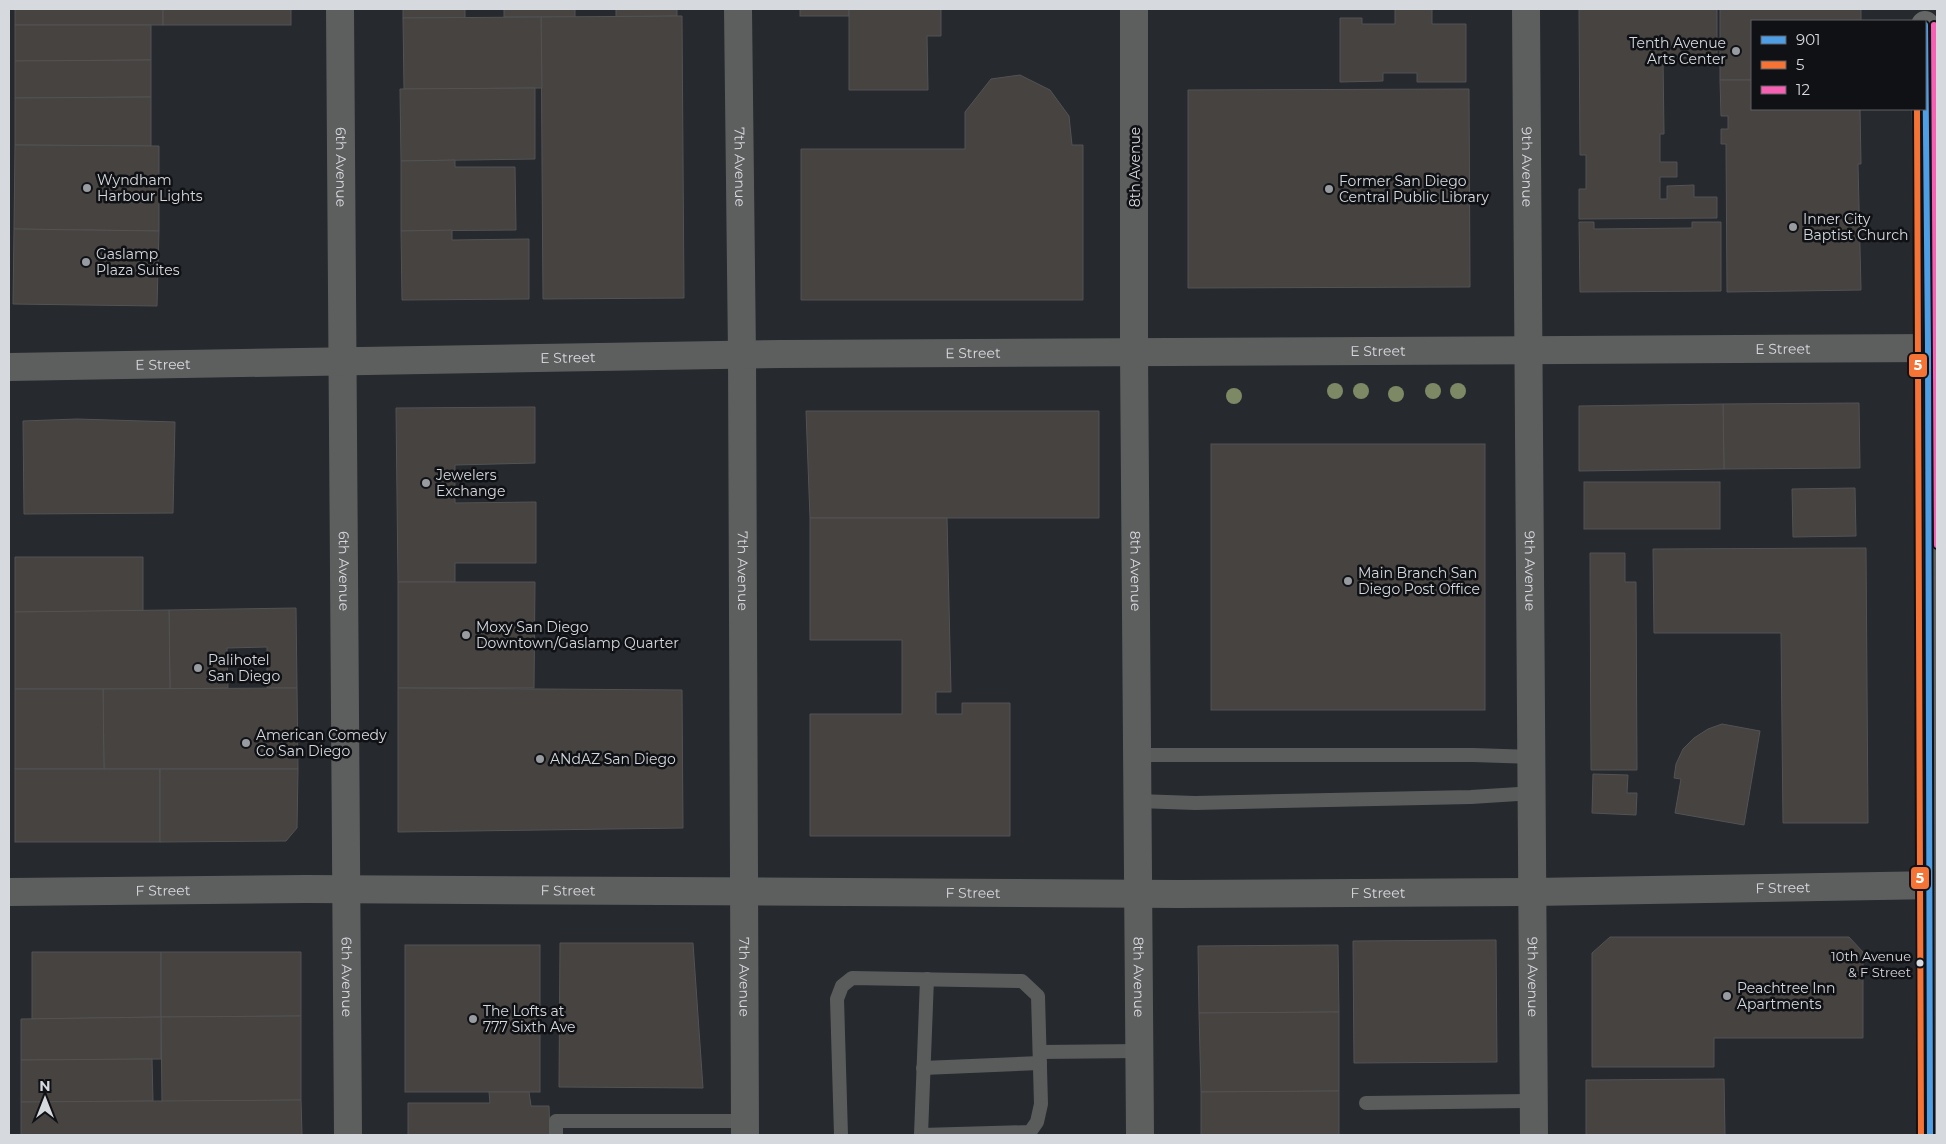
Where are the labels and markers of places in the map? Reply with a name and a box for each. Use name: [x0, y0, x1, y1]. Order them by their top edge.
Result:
place label: Tenth Avenue Arts Center: [1629, 34, 1726, 68]
marker: Tenth Avenue Arts Center: [1730, 45, 1742, 57]
place label: Wyndham Harbour Lights: [97, 171, 203, 205]
place label: Former San Diego Central Public Library: [1339, 172, 1489, 206]
marker: Wyndham Harbour Lights: [81, 182, 93, 194]
marker: Former San Diego Central Public Library: [1323, 183, 1335, 195]
place label: Inner City Baptist Church: [1803, 210, 1908, 244]
marker: Inner City Baptist Church: [1787, 221, 1799, 233]
place label: Gaslamp Plaza Suites: [96, 245, 180, 279]
marker: Gaslamp Plaza Suites: [80, 256, 92, 268]
place label: Jewelers Exchange: [435, 466, 505, 500]
marker: Jewelers Exchange: [420, 477, 432, 489]
place label: Main Branch San Diego Post Office: [1358, 564, 1480, 598]
marker: Main Branch San Diego Post Office: [1342, 575, 1354, 587]
place label: Moxy San Diego Downtown/Gaslamp Quarter: [476, 618, 679, 652]
marker: Moxy San Diego Downtown/Gaslamp Quarter: [460, 629, 472, 641]
place label: Palihotel San Diego: [208, 651, 280, 685]
marker: Palihotel San Diego: [192, 662, 204, 674]
place label: American Comedy Co San Diego: [256, 726, 387, 760]
marker: American Comedy Co San Diego: [240, 737, 252, 749]
place label: ANdAZ San Diego: [550, 750, 676, 768]
marker: ANdAZ San Diego: [534, 753, 546, 765]
place label: 10th Avenue & F Street: [1831, 948, 1911, 980]
marker: 10th Avenue & F Street: [1915, 958, 1925, 968]
place label: Peachtree Inn Apartments: [1737, 979, 1835, 1013]
marker: Peachtree Inn Apartments: [1721, 990, 1733, 1002]
place label: The Lofts at 777 Sixth Ave: [483, 1002, 576, 1036]
marker: The Lofts at 777 Sixth Ave: [467, 1013, 479, 1025]

